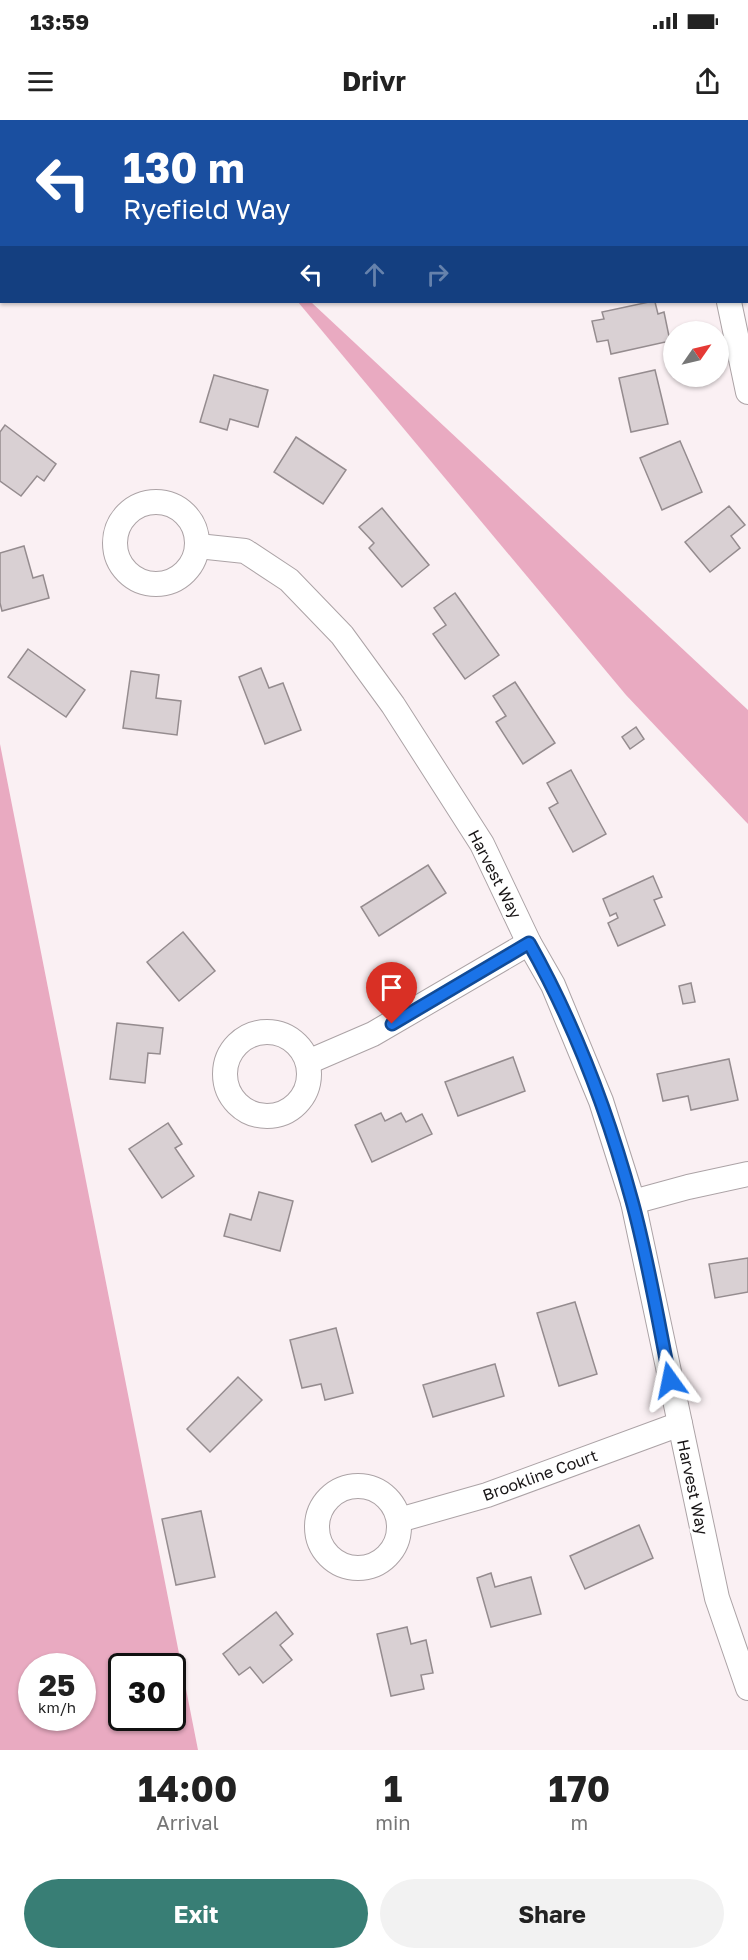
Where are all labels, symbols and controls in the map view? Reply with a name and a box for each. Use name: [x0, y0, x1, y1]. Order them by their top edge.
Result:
text: 13:59: [30, 8, 89, 35]
icon: menu: [24, 65, 57, 98]
text: Drivr: [342, 65, 406, 97]
icon: share: [691, 65, 724, 98]
text: 130 m: [123, 142, 245, 192]
icon: left: [24, 144, 102, 222]
text: Ryefield Way: [123, 193, 290, 225]
icon: left: [295, 258, 328, 291]
icon: ahead: [358, 258, 391, 291]
icon: right: [421, 258, 454, 291]
north arrow: [663, 321, 729, 387]
map controls: [663, 321, 729, 387]
street label: Harvest Way: [464, 826, 526, 922]
pin: [366, 962, 417, 1024]
icon: arrive: [375, 971, 408, 1004]
position arrow: [638, 1348, 702, 1412]
street label: Harvest Way: [673, 1437, 713, 1537]
street label: Brookline Court: [480, 1445, 600, 1505]
speed limit sign: 30: [108, 1653, 186, 1731]
text: 25: [39, 1667, 75, 1703]
text: km/h: [38, 1698, 76, 1716]
text: 14:00: [138, 1767, 237, 1810]
text: 1: [384, 1767, 402, 1810]
text: 170: [549, 1767, 610, 1810]
text: Arrival: [156, 1810, 219, 1834]
text: min: [375, 1810, 411, 1834]
text: m: [570, 1810, 588, 1834]
button: Exit: [24, 1879, 368, 1948]
button: Share: [380, 1879, 724, 1948]

